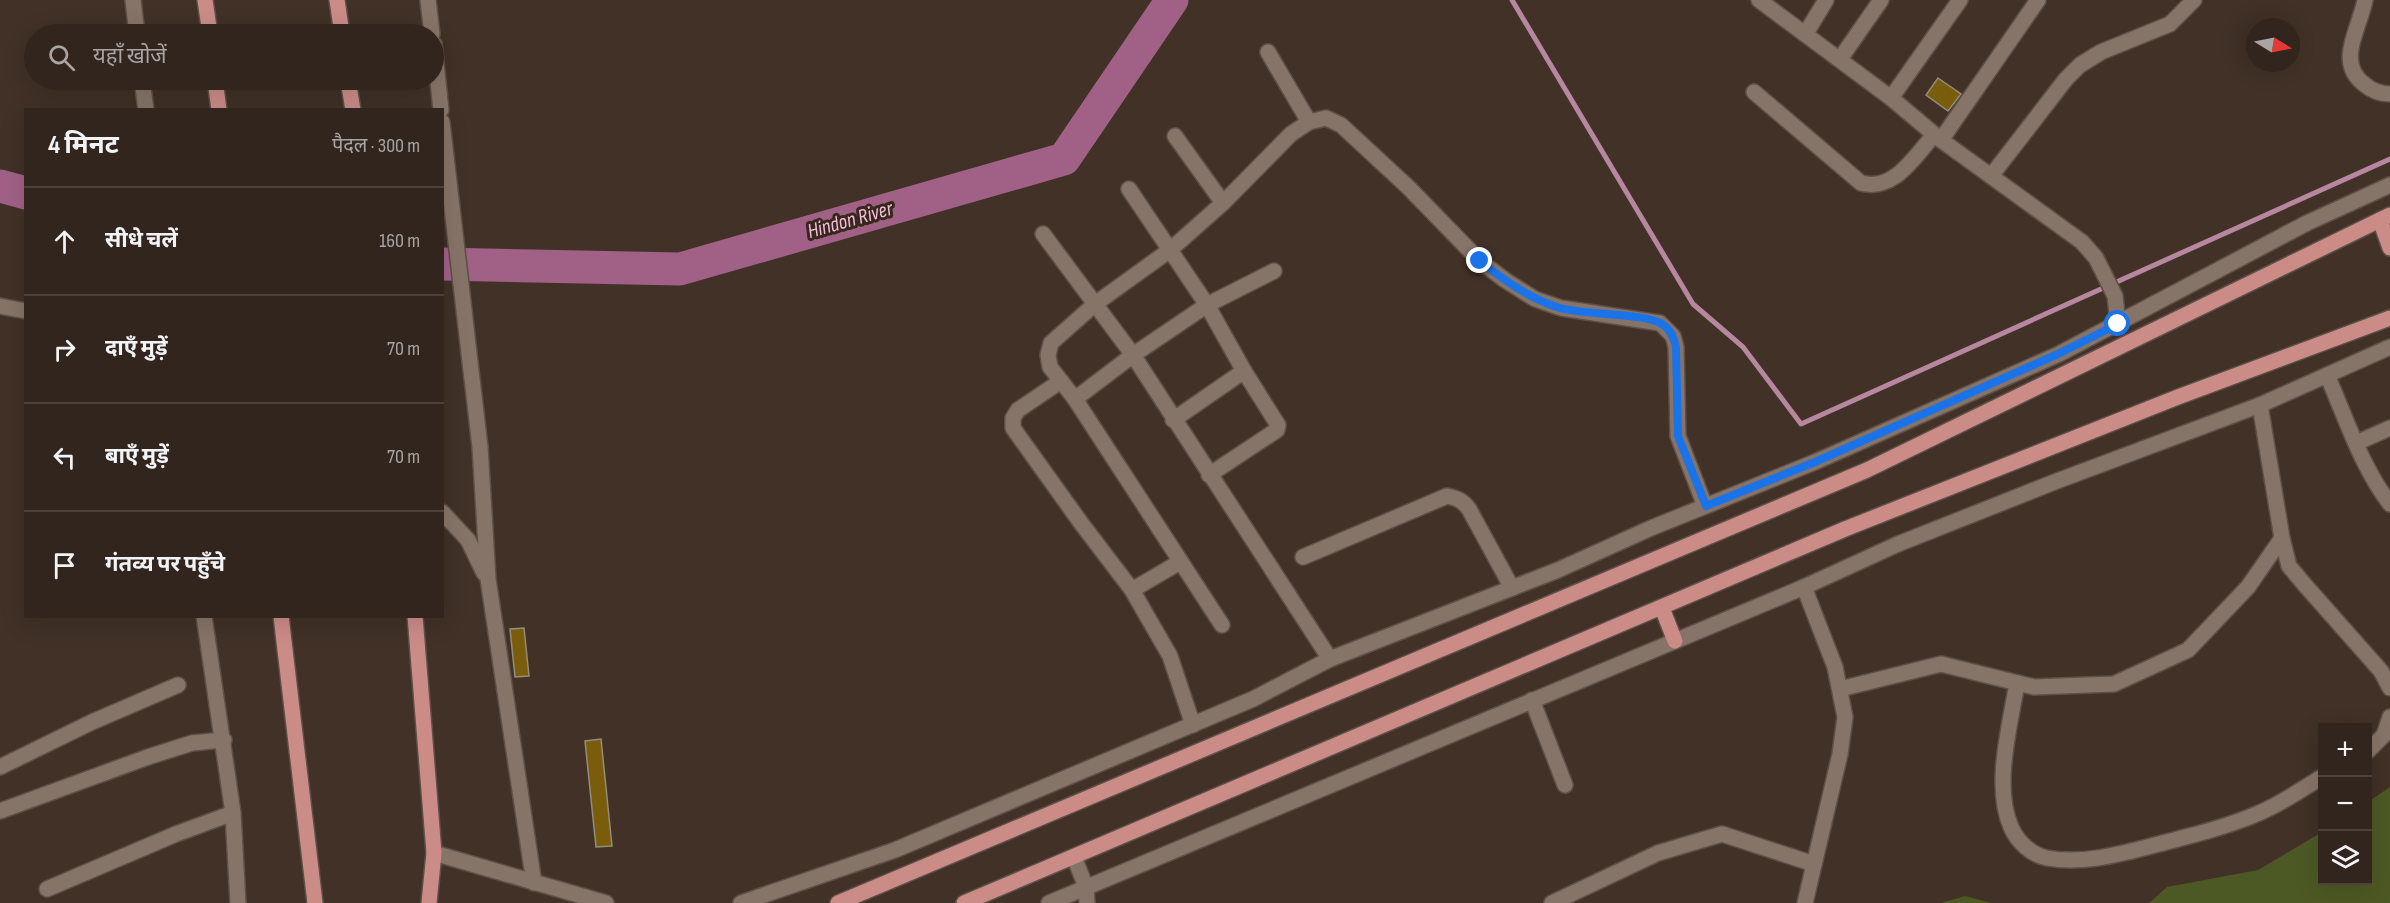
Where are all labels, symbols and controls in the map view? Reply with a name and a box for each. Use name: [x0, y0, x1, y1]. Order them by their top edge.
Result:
north arrow: [2246, 18, 2300, 72]
search box: [24, 24, 444, 90]
icon: search: [45, 41, 78, 74]
text: यहाँ खोजें: [93, 43, 167, 70]
text: 4 मिनट: [48, 130, 119, 161]
text: पैदल · 300 m: [332, 134, 420, 158]
water label: Hindon River: [805, 196, 897, 244]
icon: ahead: [48, 225, 81, 258]
text: सीधे चलें: [105, 227, 178, 254]
text: 160 m: [379, 229, 420, 253]
route end: [1466, 247, 1492, 273]
route start: [2104, 310, 2130, 336]
icon: right: [48, 333, 81, 366]
text: दाएँ मुड़ें: [105, 335, 168, 362]
text: 70 m: [387, 337, 420, 361]
icon: left: [48, 441, 81, 474]
text: बाएँ मुड़ें: [105, 443, 169, 470]
text: 70 m: [387, 445, 420, 469]
icon: arrive: [48, 549, 81, 582]
text: गंतव्य पर पहुँचे: [105, 551, 225, 578]
map controls: [2318, 723, 2372, 885]
button: +: [2318, 723, 2372, 777]
button: −: [2318, 777, 2372, 831]
button: layers: [2318, 831, 2372, 885]

